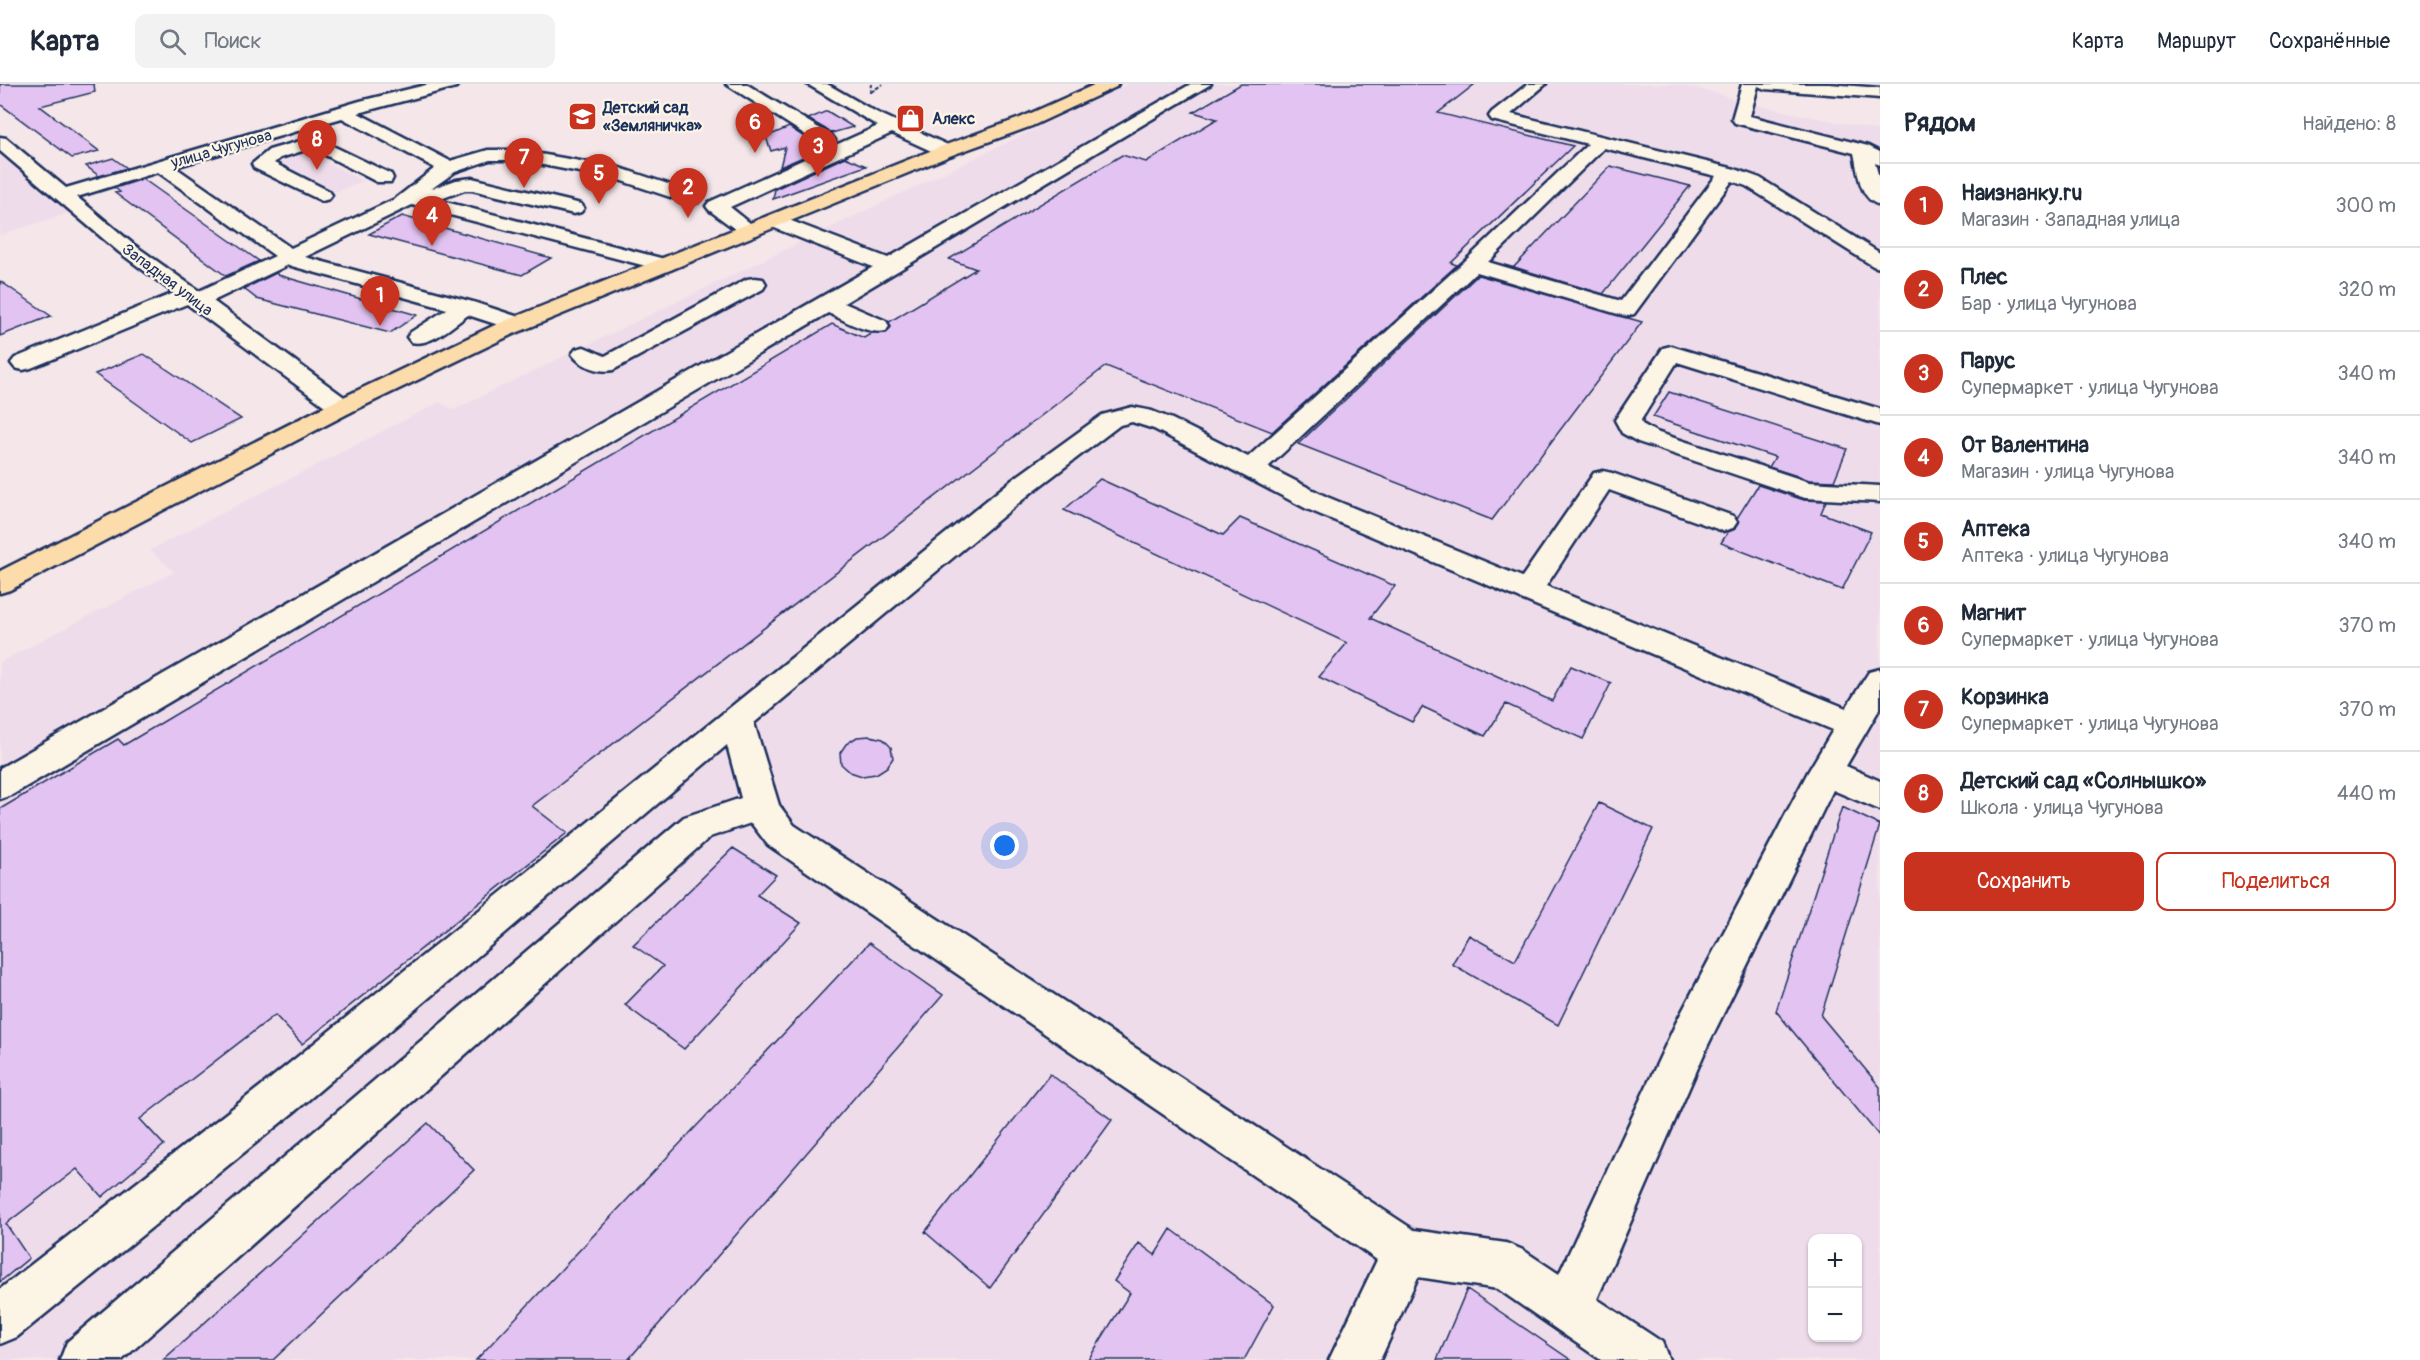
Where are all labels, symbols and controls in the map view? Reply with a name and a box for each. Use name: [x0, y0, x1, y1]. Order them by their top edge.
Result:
search box: [135, 14, 555, 68]
text: Карта: [30, 24, 99, 59]
icon: search: [156, 25, 189, 58]
text: Поиск: [204, 27, 262, 55]
text: Карта: [2072, 28, 2124, 55]
text: Маршрут: [2157, 28, 2236, 55]
text: Сохранённые: [2269, 28, 2390, 55]
place label: Детский сад «Земляничка»: [602, 98, 703, 136]
school or university icon: Детский сад «Земляничка»: [566, 100, 598, 132]
shop icon: Алекс: [895, 102, 927, 134]
pin: 6: [736, 104, 774, 153]
text: Рядом: [1904, 107, 1976, 139]
place label: Алекс: [932, 109, 975, 129]
text: Найдено: 8: [2302, 111, 2396, 136]
pin: 8: [298, 120, 336, 170]
street label: улица Чугунова: [168, 125, 274, 173]
pin: 3: [798, 128, 838, 177]
pin: 7: [504, 138, 544, 188]
pin: 5: [580, 154, 618, 204]
pin: 2: [668, 168, 708, 218]
text: Наизнанку.ru: [1961, 179, 2082, 207]
text: 1: [1920, 193, 1927, 218]
text: 300 m: [2335, 193, 2396, 218]
pin: 4: [412, 196, 452, 246]
text: Магазин · Западная улица: [1961, 207, 2180, 232]
street label: Западная улица: [118, 239, 217, 320]
text: Плес: [1961, 263, 2008, 291]
pin: 1: [360, 276, 400, 326]
text: 2: [1918, 277, 1929, 302]
text: 320 m: [2338, 277, 2396, 302]
text: Бар · улица Чугунова: [1961, 291, 2137, 316]
text: Парус: [1961, 347, 2015, 375]
text: 3: [1918, 361, 1929, 386]
text: 340 m: [2337, 361, 2396, 386]
text: Супермаркет · улица Чугунова: [1961, 375, 2219, 400]
text: От Валентина: [1961, 431, 2089, 459]
text: 4: [1918, 445, 1929, 470]
text: 340 m: [2337, 445, 2396, 470]
text: Магазин · улица Чугунова: [1961, 459, 2174, 484]
text: Аптека: [1961, 515, 2030, 543]
text: 5: [1918, 529, 1929, 554]
text: 340 m: [2337, 529, 2396, 554]
text: Аптека · улица Чугунова: [1961, 543, 2169, 568]
text: Магнит: [1961, 599, 2026, 627]
text: 6: [1918, 613, 1929, 638]
text: 370 m: [2339, 613, 2396, 638]
text: Супермаркет · улица Чугунова: [1961, 627, 2219, 652]
text: Корзинка: [1961, 683, 2049, 711]
text: 7: [1918, 697, 1929, 722]
text: 370 m: [2339, 697, 2396, 722]
text: Супермаркет · улица Чугунова: [1961, 711, 2219, 736]
text: Детский сад «Солнышко»: [1961, 767, 2206, 795]
text: 8: [1918, 781, 1929, 806]
text: 440 m: [2337, 781, 2396, 806]
text: Школа · улица Чугунова: [1961, 795, 2163, 820]
your location: [990, 831, 1019, 860]
button: Сохранить: [1904, 852, 2144, 911]
button: Поделиться: [2156, 852, 2396, 911]
map controls: [1808, 1234, 1862, 1342]
button: +: [1808, 1234, 1862, 1288]
button: −: [1808, 1288, 1862, 1342]

